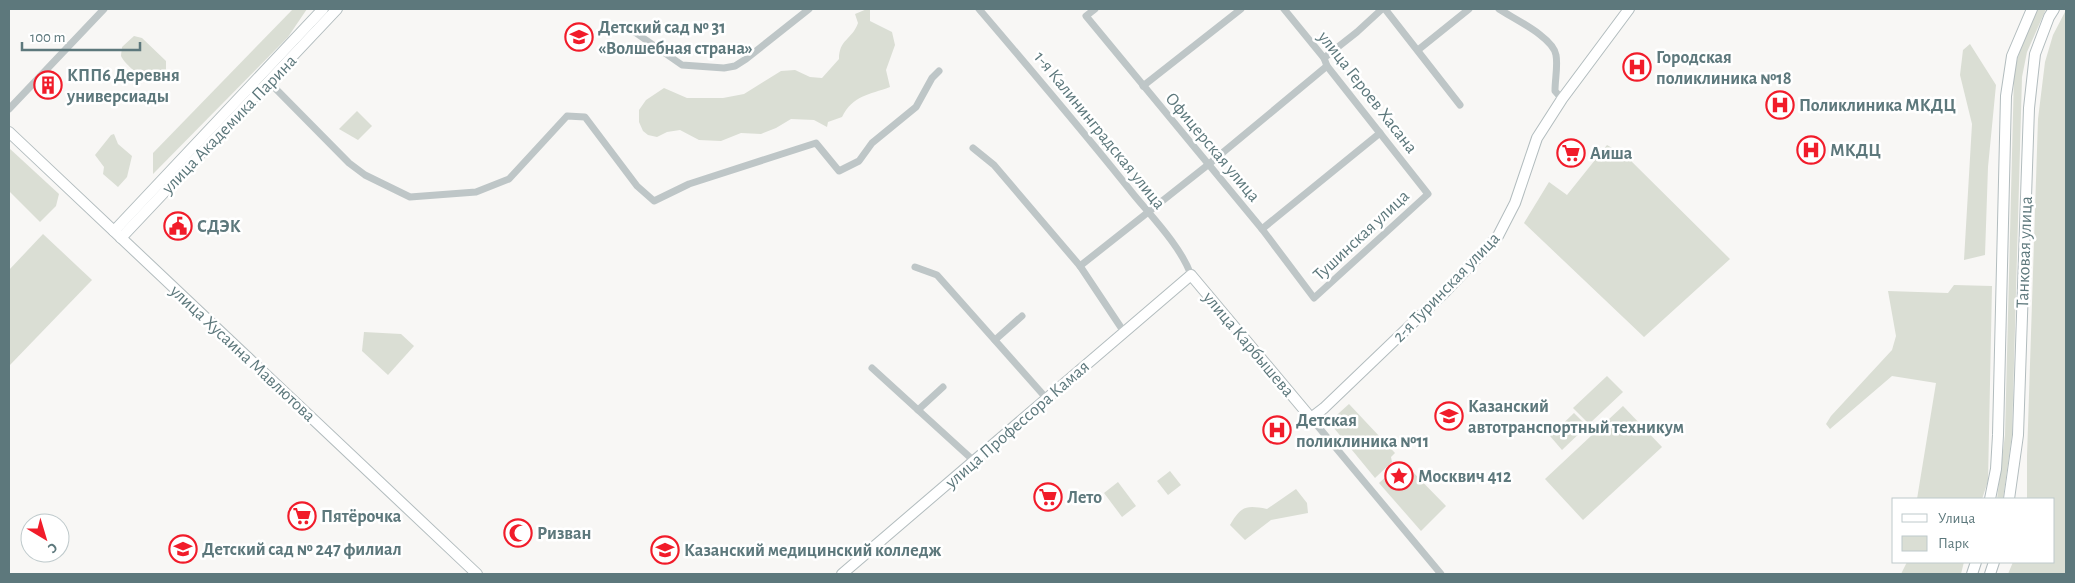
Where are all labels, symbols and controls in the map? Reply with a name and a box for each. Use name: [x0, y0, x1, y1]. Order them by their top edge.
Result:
place label: Детский сад № 31 «Волшебная страна»: [598, 19, 753, 58]
scale bar: [22, 20, 140, 52]
school or university icon: Детский сад № 31 «Волшебная страна»: [564, 22, 594, 52]
street label: улица Героев Хасана: [1314, 27, 1420, 157]
text: 100 m: [30, 30, 65, 45]
street label: 1-я Калининградская улица: [1030, 48, 1168, 213]
place label: Городская поликлиника №18: [1656, 49, 1792, 88]
street label: улица Академика Парина: [158, 52, 300, 198]
hospital icon: Городская поликлиника №18: [1622, 52, 1652, 82]
place label: КПП6 Деревня универсиады: [66, 67, 180, 106]
building icon: КПП6 Деревня универсиады: [33, 70, 63, 100]
street label: Офицерская улица: [1161, 90, 1263, 206]
hospital icon: Поликлиника МКДЦ: [1765, 90, 1795, 120]
place label: Поликлиника МКДЦ: [1799, 97, 1956, 115]
hospital icon: МКДЦ: [1796, 135, 1826, 165]
supermarket icon: Аиша: [1556, 138, 1586, 168]
place label: МКДЦ: [1830, 142, 1881, 160]
place label: Аиша: [1590, 145, 1633, 163]
street label: Тушинская улица: [1310, 187, 1413, 285]
street label: Танковая улица: [2014, 196, 2036, 308]
public building icon: СДЭК: [163, 211, 193, 241]
place label: СДЭК: [197, 218, 241, 236]
street label: 2-я Туринская улица: [1390, 229, 1504, 346]
street label: улица Хусаина Мавлютова: [165, 281, 318, 426]
street label: улица Карбышева: [1199, 287, 1298, 401]
street label: улица Профессора Камая: [941, 358, 1093, 493]
place label: Казанский автотранспортный техникум: [1468, 398, 1684, 437]
school or university icon: Казанский автотранспортный техникум: [1434, 401, 1464, 431]
place label: Детская поликлиника №11: [1296, 412, 1429, 451]
hospital icon: Детская поликлиника №11: [1262, 415, 1292, 445]
place icon: Москвич 412: [1384, 461, 1414, 491]
place label: Москвич 412: [1418, 468, 1512, 486]
supermarket icon: Лето: [1033, 482, 1063, 512]
place label: Лето: [1067, 489, 1102, 507]
legend: [1892, 498, 2055, 563]
supermarket icon: Пятёрочка: [287, 501, 317, 531]
place label: Пятёрочка: [321, 508, 402, 526]
text: Улица: [1938, 511, 1975, 526]
north arrow: [20, 513, 70, 563]
mosque icon: Ризван: [503, 518, 533, 548]
place label: Ризван: [537, 525, 591, 543]
school or university icon: Детский сад № 247 филиал: [168, 534, 198, 564]
school or university icon: Казанский медицинский колледж: [650, 535, 680, 565]
text: Парк: [1938, 536, 1969, 551]
text: С: [45, 540, 60, 556]
place label: Детский сад № 247 филиал: [202, 541, 402, 559]
place label: Казанский медицинский колледж: [684, 542, 941, 560]

